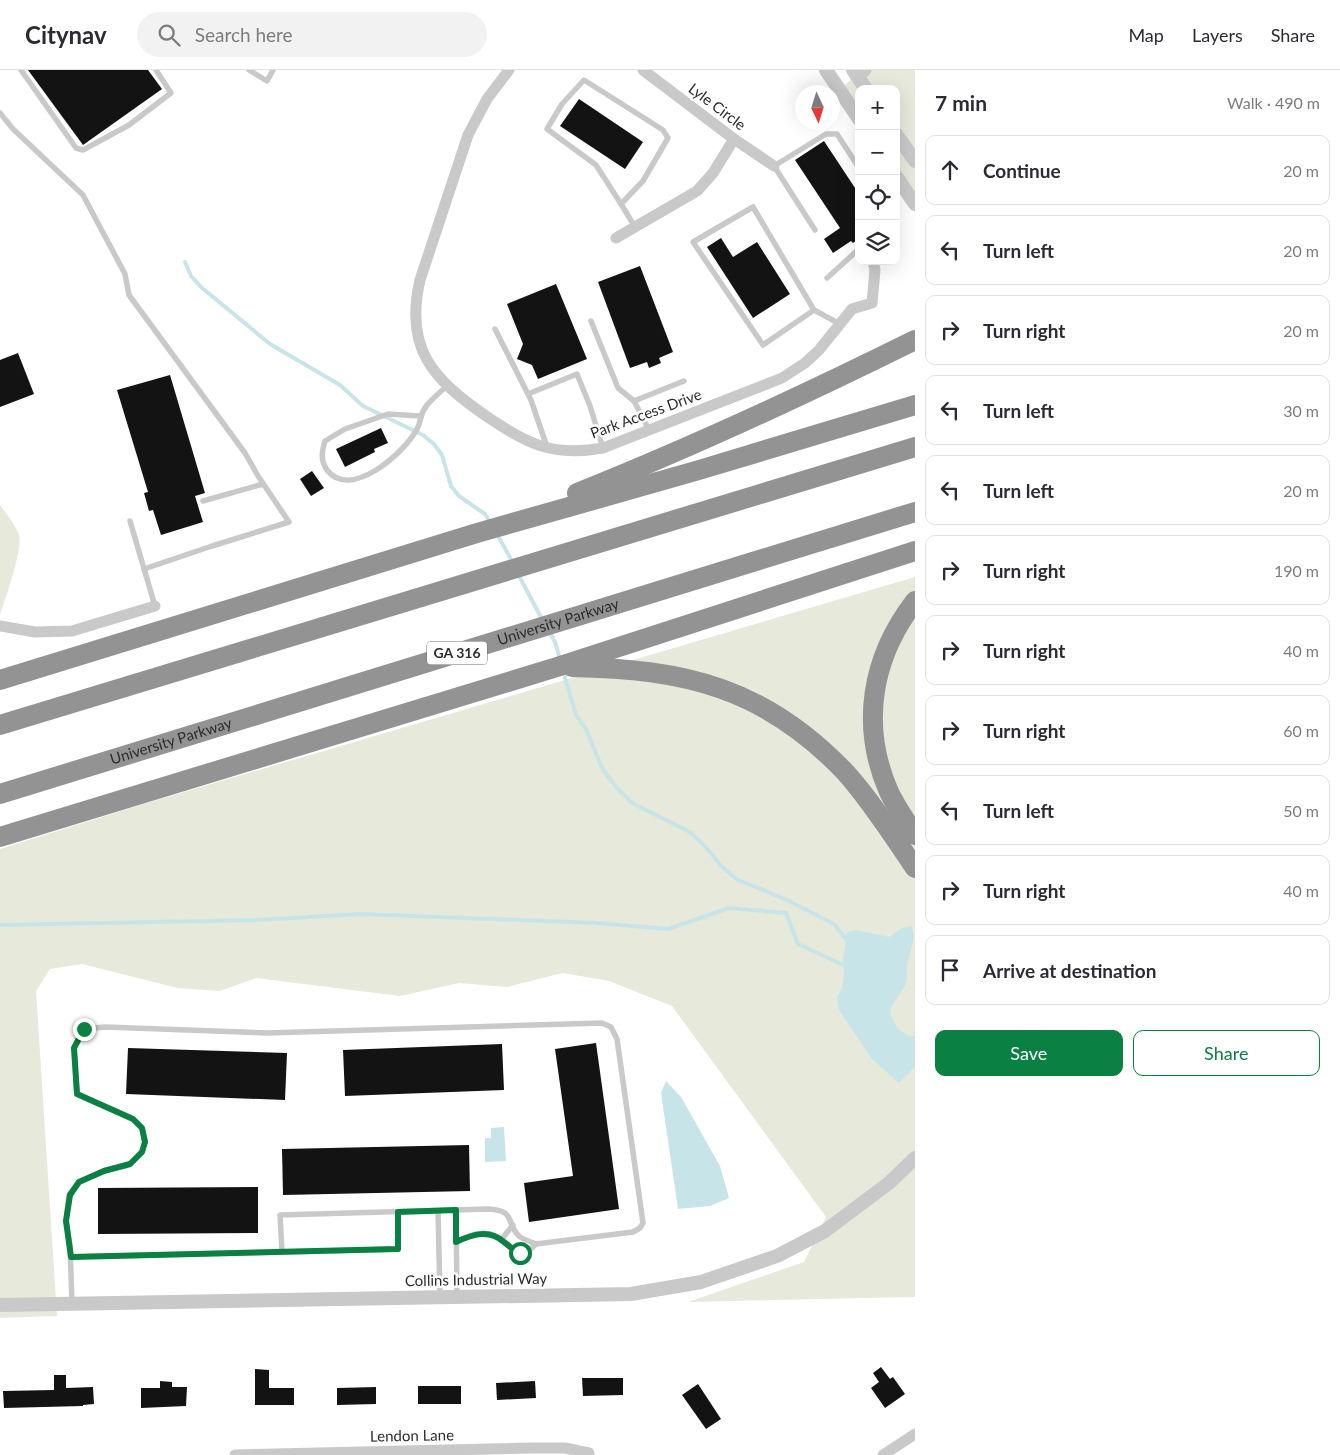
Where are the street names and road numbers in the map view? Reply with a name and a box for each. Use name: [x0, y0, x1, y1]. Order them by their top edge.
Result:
street label: Lyle Circle: [686, 79, 750, 134]
street label: Park Access Drive: [588, 385, 704, 442]
street label: University Parkway: [495, 594, 621, 648]
road number: GA 316: [427, 642, 487, 664]
street label: University Parkway: [108, 713, 234, 768]
street label: Collins Industrial Way: [405, 1269, 548, 1289]
street label: Lendon Lane: [370, 1425, 454, 1445]

